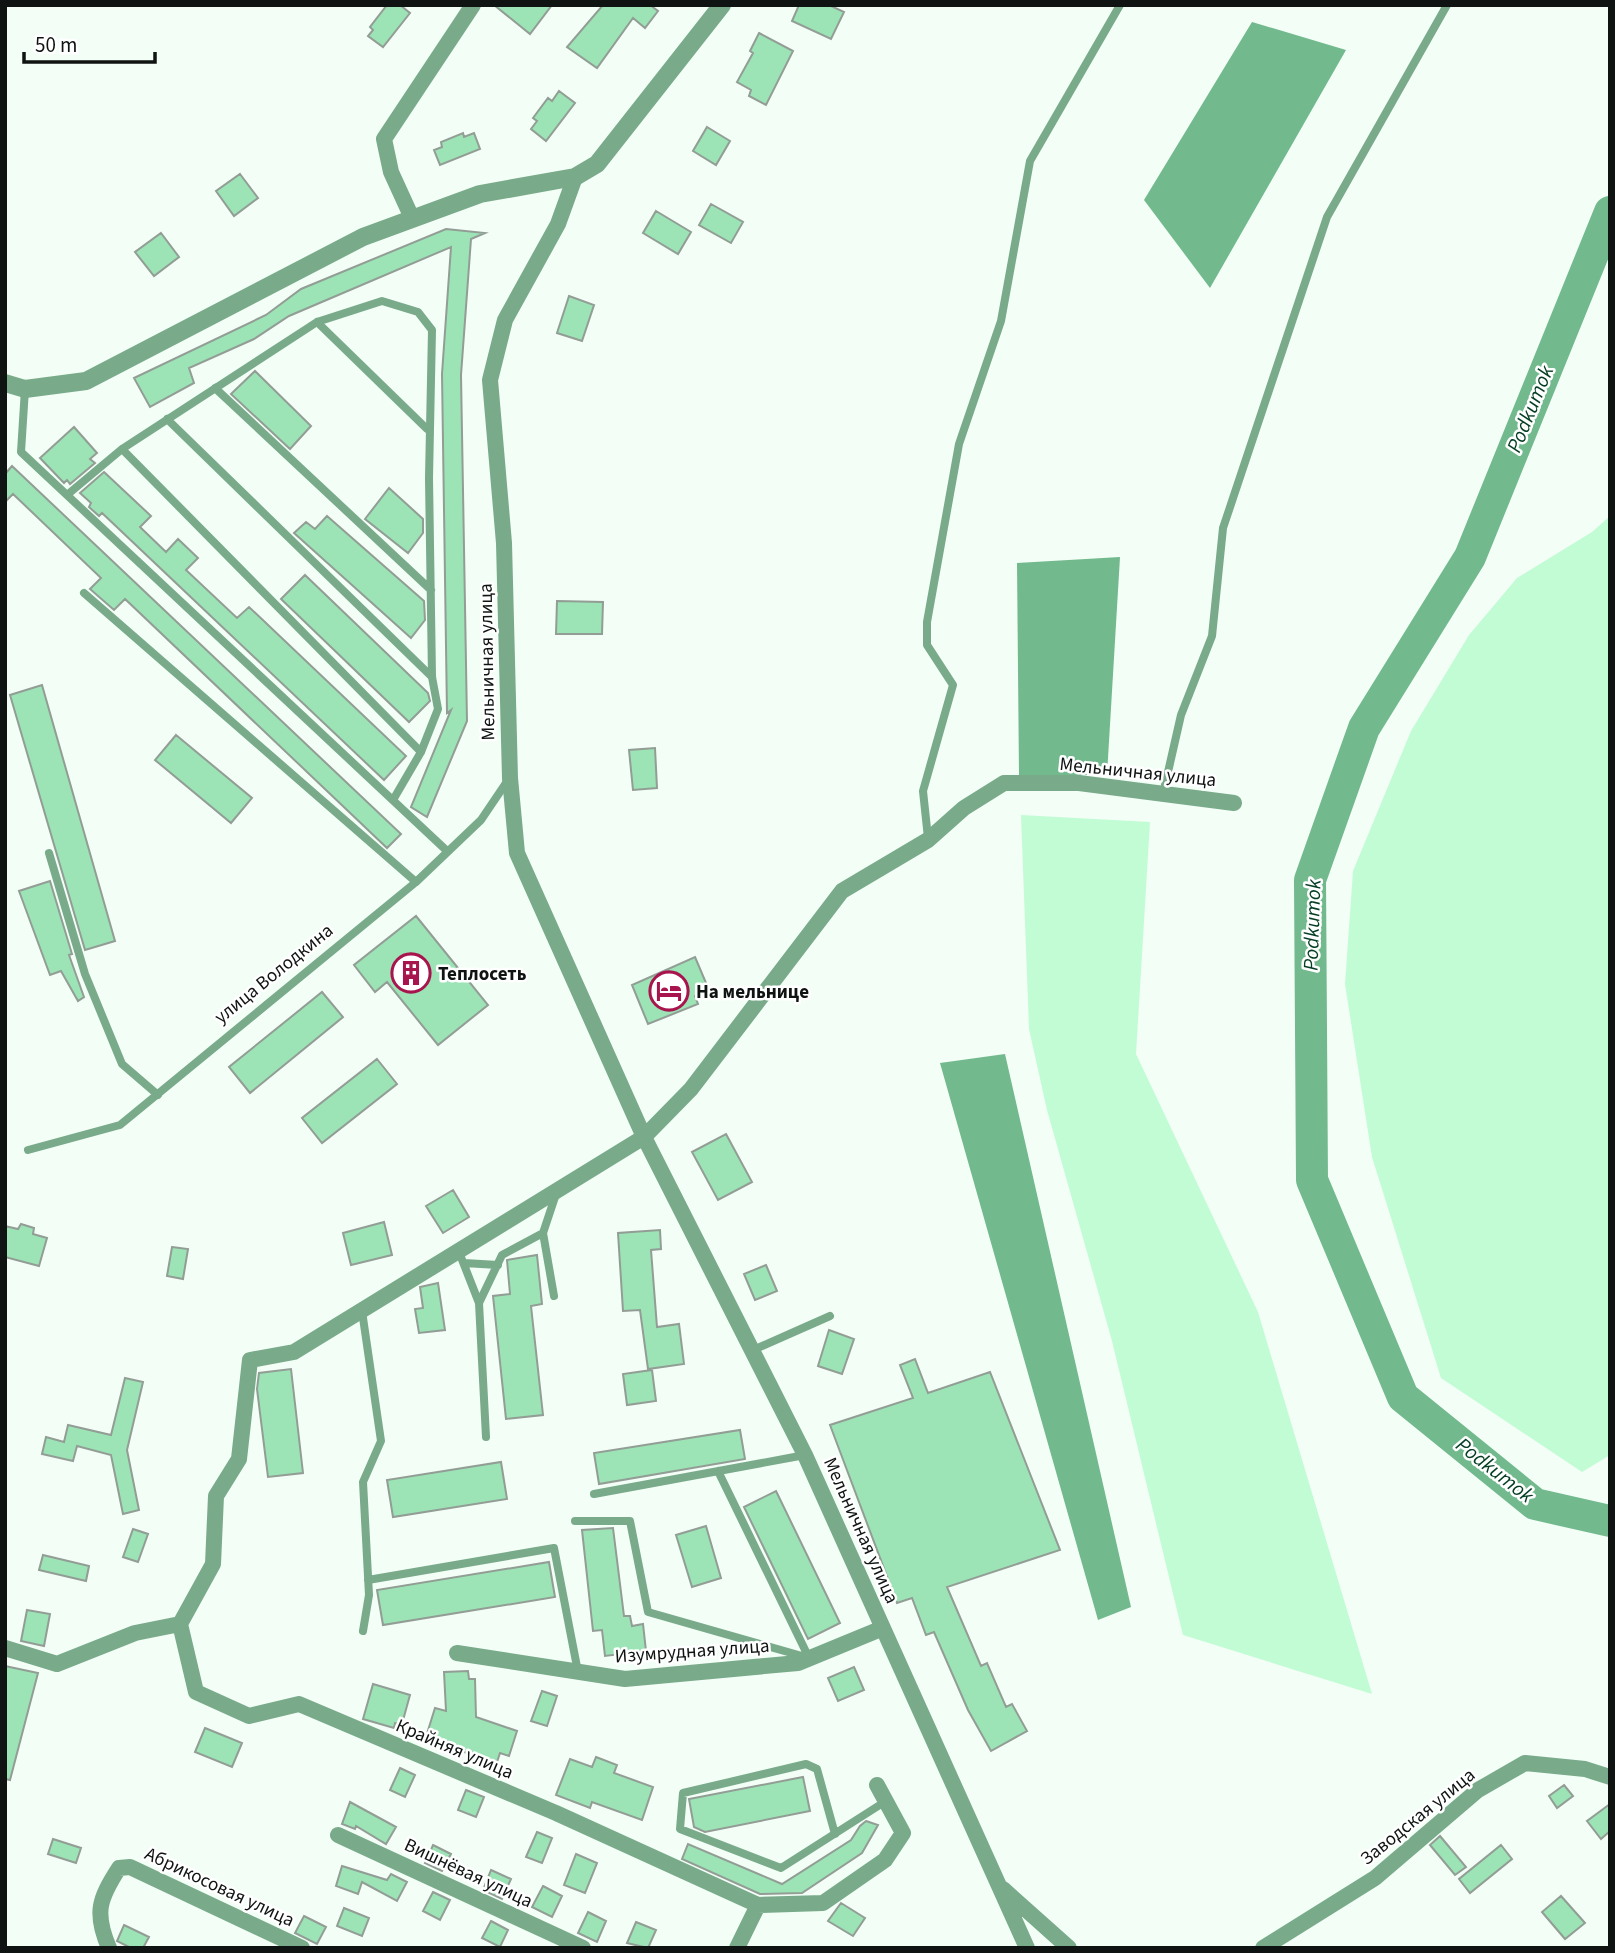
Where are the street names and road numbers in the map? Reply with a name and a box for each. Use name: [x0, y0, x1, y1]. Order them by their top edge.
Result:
street label: Мельничная улица: [473, 583, 502, 741]
street label: Мельничная улица: [1058, 751, 1218, 794]
street label: улица Володкина: [209, 918, 339, 1031]
street label: Мельничная улица: [816, 1453, 905, 1608]
street label: Изумрудная улица: [614, 1633, 770, 1670]
street label: Крайняя улица: [391, 1712, 517, 1786]
street label: Заводская улица: [1355, 1762, 1481, 1872]
street label: Вишнёвая улица: [400, 1832, 537, 1915]
street label: Абрикосовая улица: [140, 1841, 299, 1934]

